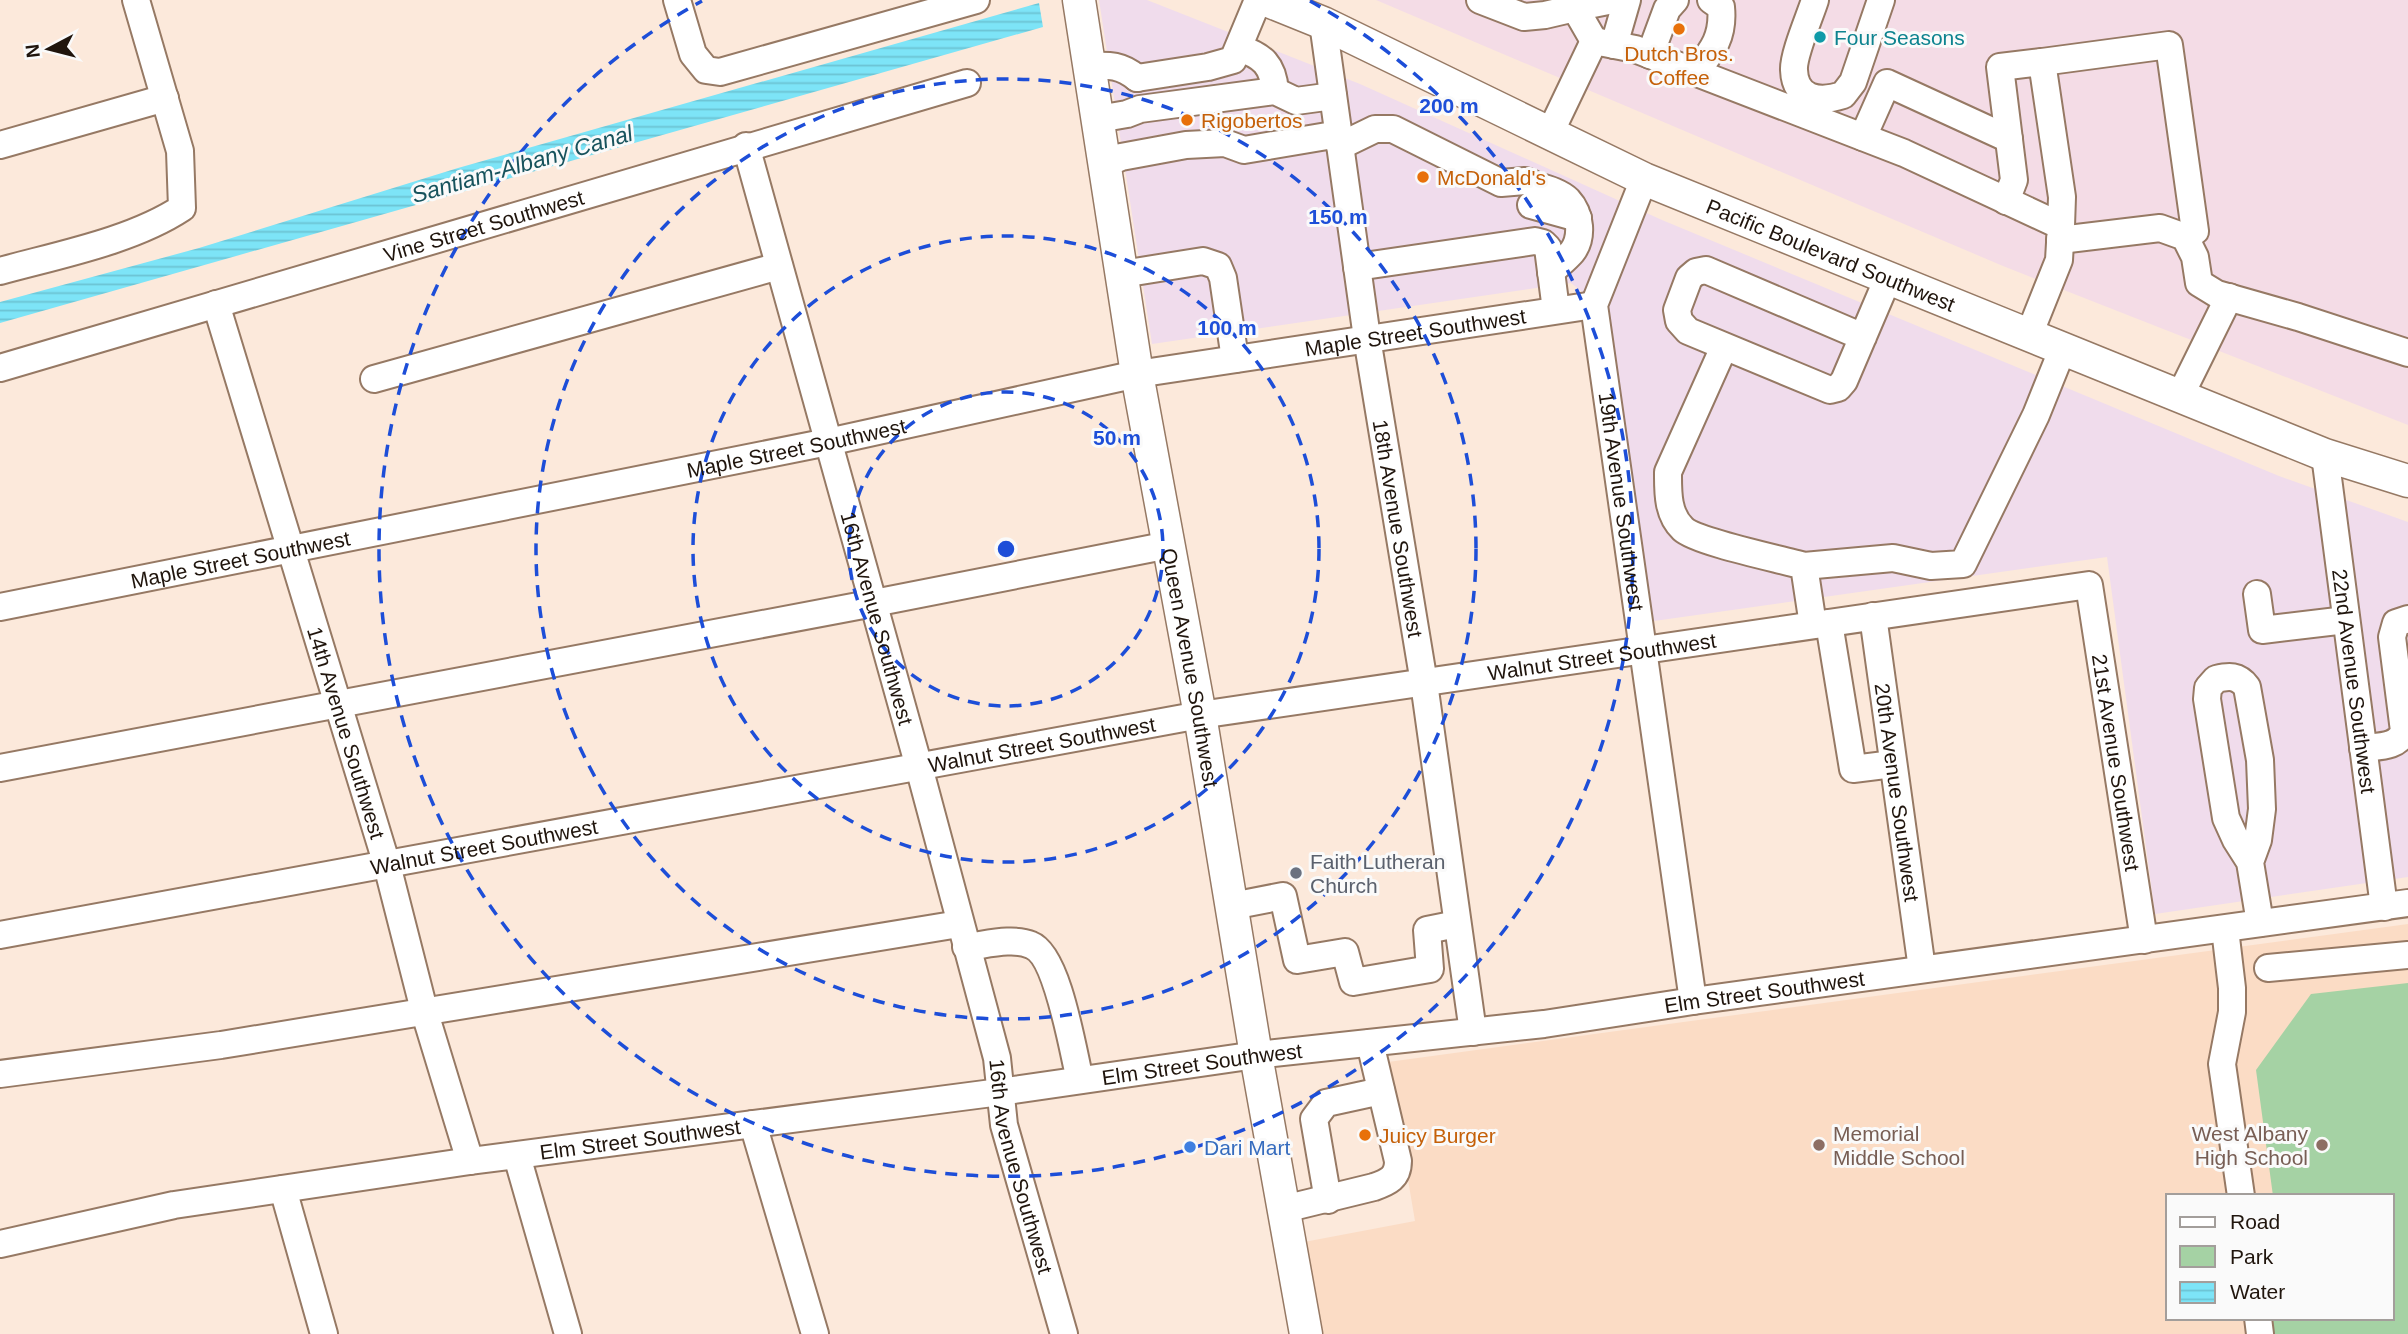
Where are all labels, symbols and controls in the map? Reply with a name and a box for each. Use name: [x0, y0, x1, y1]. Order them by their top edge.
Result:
north arrow: [14, 14, 84, 84]
marker: Dutch Bros. Coffee: [1671, 21, 1687, 37]
place label: Four Seasons: [1834, 26, 1965, 49]
marker: Four Seasons: [1812, 29, 1828, 45]
place label: Dutch Bros. Coffee: [1624, 42, 1734, 89]
text: N: [21, 43, 44, 59]
text: 200 m: [1419, 94, 1479, 117]
place label: Rigobertos: [1201, 109, 1303, 132]
marker: Rigobertos: [1179, 112, 1195, 128]
water label: Santiam-Albany Canal: [408, 120, 636, 208]
place label: McDonald's: [1437, 166, 1546, 189]
marker: McDonald's: [1415, 169, 1431, 185]
street label: Vine Street Southwest: [381, 185, 586, 266]
street label: Pacific Boulevard Southwest: [1703, 194, 1959, 315]
text: 150 m: [1308, 205, 1368, 228]
street label: Maple Street Southwest: [1303, 304, 1527, 360]
text: 100 m: [1197, 316, 1257, 339]
street label: 19th Avenue Southwest: [1595, 391, 1649, 612]
street label: Maple Street Southwest: [685, 414, 908, 481]
street label: 18th Avenue Southwest: [1369, 418, 1428, 639]
text: 50 m: [1093, 426, 1141, 449]
street label: 16th Avenue Southwest: [837, 509, 918, 727]
street label: Maple Street Southwest: [129, 526, 352, 592]
centre of rings: [994, 537, 1018, 561]
street label: Queen Avenue Southwest: [1158, 546, 1223, 789]
street label: 22nd Avenue Southwest: [2328, 567, 2381, 795]
street label: 14th Avenue Southwest: [303, 624, 390, 841]
street label: Walnut Street Southwest: [1486, 628, 1718, 684]
street label: 21st Avenue Southwest: [2088, 652, 2145, 873]
street label: 20th Avenue Southwest: [1871, 682, 1924, 903]
street label: Walnut Street Southwest: [926, 712, 1157, 776]
street label: Walnut Street Southwest: [368, 814, 600, 878]
place label: Faith Lutheran Church: [1310, 850, 1445, 897]
marker: Faith Lutheran Church: [1288, 865, 1304, 881]
street label: Elm Street Southwest: [1662, 966, 1866, 1017]
street label: Elm Street Southwest: [1100, 1039, 1303, 1089]
street label: 16th Avenue Southwest: [986, 1058, 1058, 1276]
street label: Elm Street Southwest: [538, 1114, 742, 1163]
place label: Memorial Middle School: [1833, 1122, 1965, 1169]
place label: West Albany High School: [2192, 1122, 2308, 1169]
place label: Juicy Burger: [1379, 1124, 1496, 1147]
marker: Juicy Burger: [1357, 1127, 1373, 1143]
place label: Dari Mart: [1204, 1136, 1291, 1159]
marker: Memorial Middle School: [1811, 1137, 1827, 1153]
marker: West Albany High School: [2314, 1137, 2330, 1153]
marker: Dari Mart: [1182, 1139, 1198, 1155]
legend: [2166, 1194, 2394, 1320]
text: Road: [2230, 1210, 2280, 1233]
text: Park: [2230, 1245, 2274, 1268]
text: Water: [2230, 1280, 2285, 1303]

